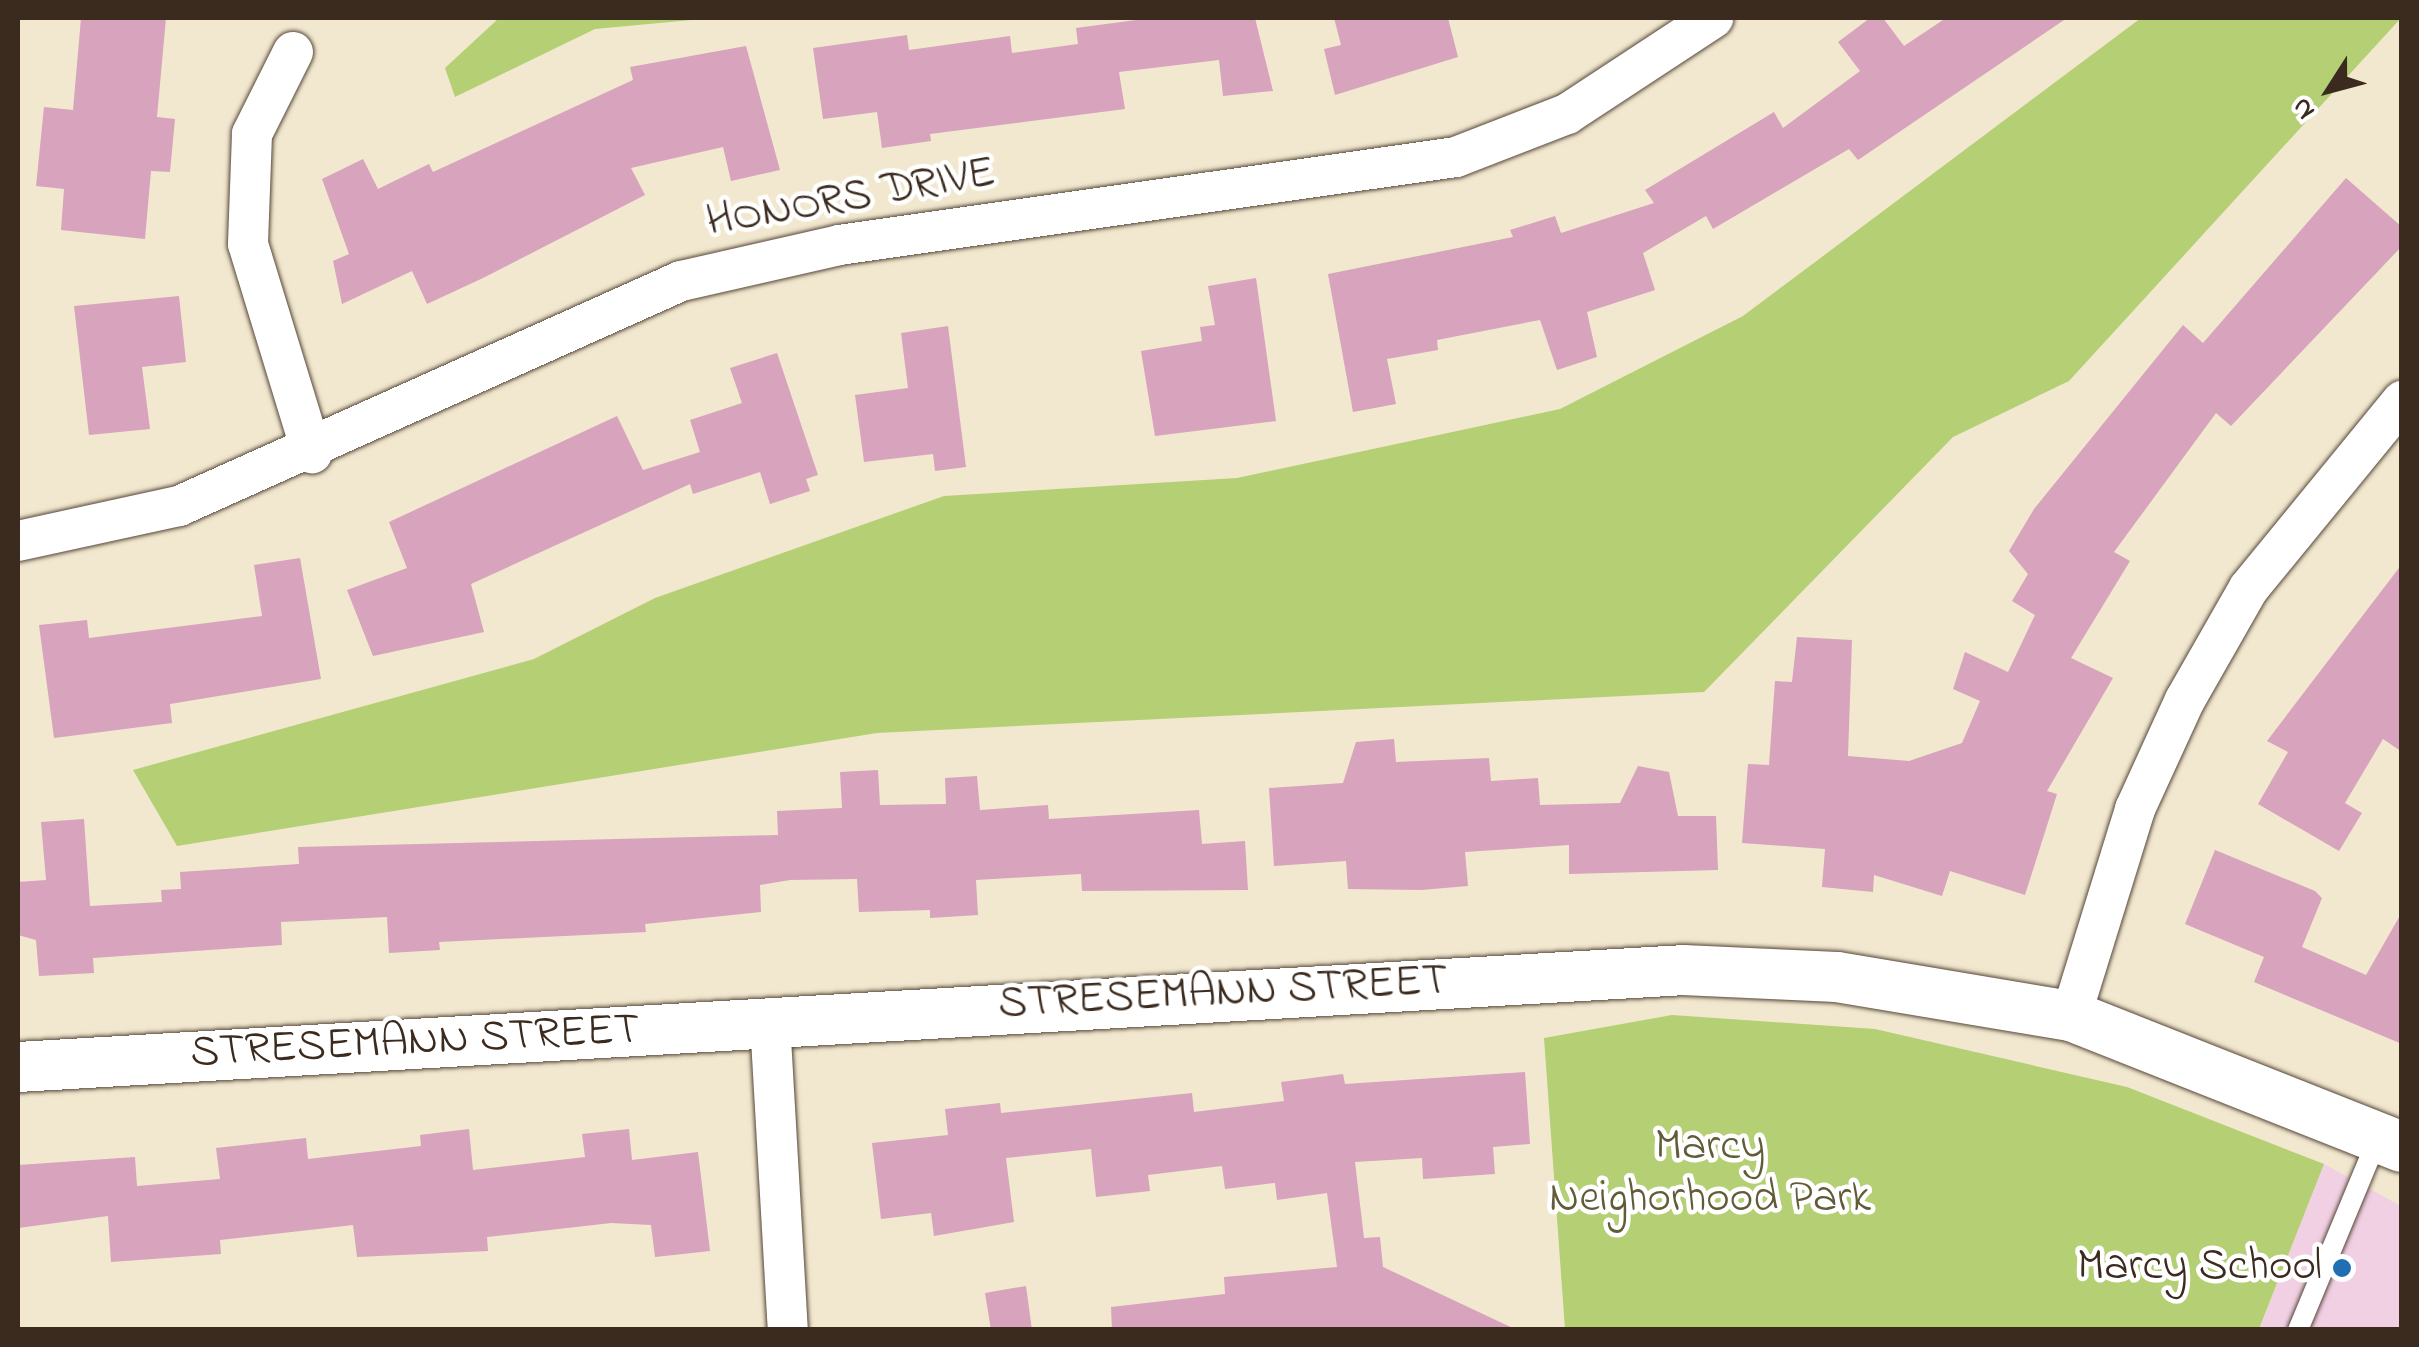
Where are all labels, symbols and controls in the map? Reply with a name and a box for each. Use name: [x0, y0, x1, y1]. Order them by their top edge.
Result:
north arrow: [2279, 40, 2379, 140]
text: N: [2282, 88, 2326, 128]
street label: HONORS DRIVE: [702, 147, 1000, 251]
street label: STRESEMANN STREET: [997, 955, 1449, 1033]
street label: STRESEMANN STREET: [189, 1004, 641, 1082]
park label: Marcy Neighorhood Park: [1549, 1121, 1871, 1227]
place label: Marcy School: [2077, 1241, 2322, 1295]
marker: Marcy School: [2331, 1257, 2353, 1279]

